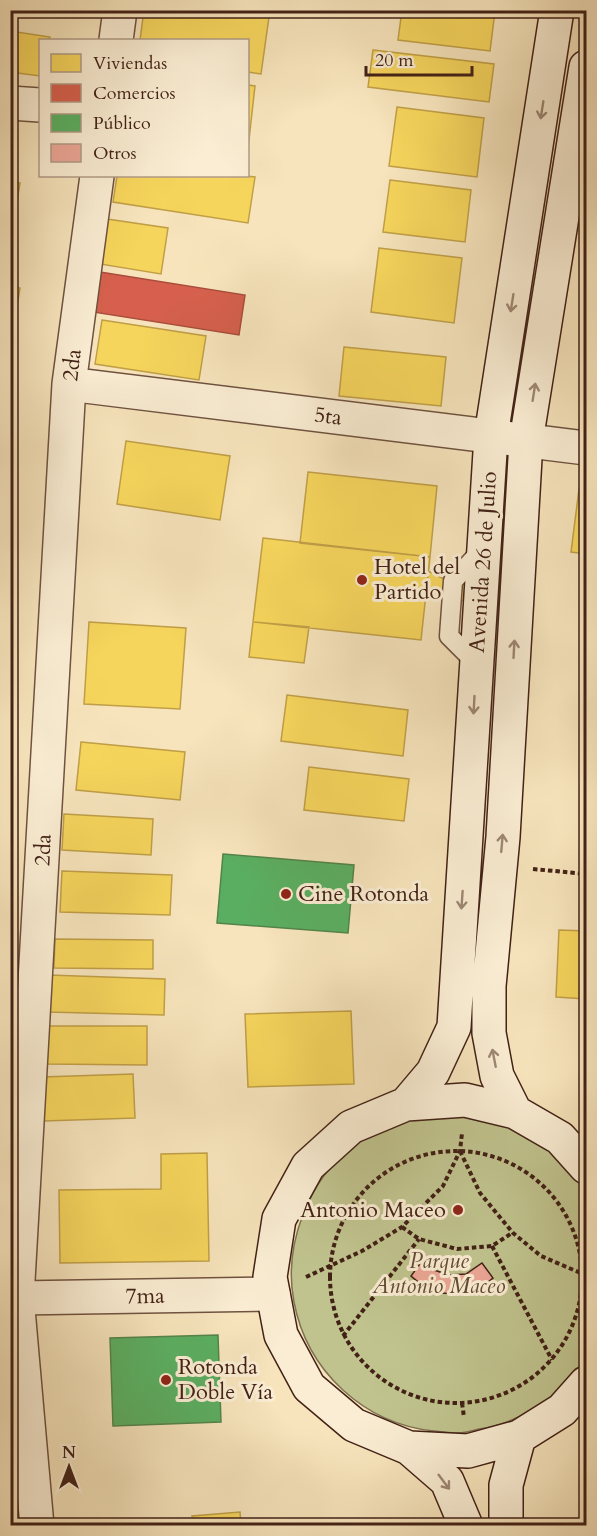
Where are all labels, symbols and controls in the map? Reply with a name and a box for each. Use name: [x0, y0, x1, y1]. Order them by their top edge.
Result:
legend: [39, 39, 249, 177]
scale bar: [366, 39, 472, 77]
text: 20 m: [375, 48, 414, 73]
text: Viviendas: [93, 51, 167, 76]
text: Comercios: [93, 81, 175, 106]
one-way arrow: [536, 99, 547, 119]
text: Público: [93, 111, 151, 136]
text: Otros: [93, 141, 137, 166]
one-way arrow: [506, 292, 517, 312]
street label: 2da: [55, 347, 89, 383]
one-way arrow: [528, 382, 539, 402]
street label: 5ta: [312, 399, 344, 433]
street label: Avenida 26 de Julio: [462, 470, 504, 654]
place label: Hotel del Partido: [374, 552, 460, 607]
marker: Hotel del Partido: [355, 573, 369, 587]
one-way arrow: [508, 639, 519, 659]
one-way arrow: [468, 695, 479, 715]
street label: 2da: [27, 833, 59, 867]
one-way arrow: [497, 834, 508, 854]
place label: Cine Rotonda: [298, 879, 430, 909]
marker: Cine Rotonda: [279, 887, 293, 901]
one-way arrow: [456, 890, 467, 910]
one-way arrow: [488, 1049, 499, 1068]
place label: Antonio Maceo: [300, 1195, 446, 1225]
marker: Antonio Maceo: [451, 1203, 465, 1217]
park label: Parque Antonio Maceo: [371, 1246, 506, 1301]
street label: 7ma: [125, 1281, 165, 1311]
place label: Rotonda Doble Vía: [178, 1352, 273, 1407]
marker: Rotonda Doble Vía: [159, 1373, 173, 1387]
north arrow: [39, 1437, 99, 1497]
text: N: [62, 1442, 76, 1464]
one-way arrow: [438, 1474, 451, 1490]

